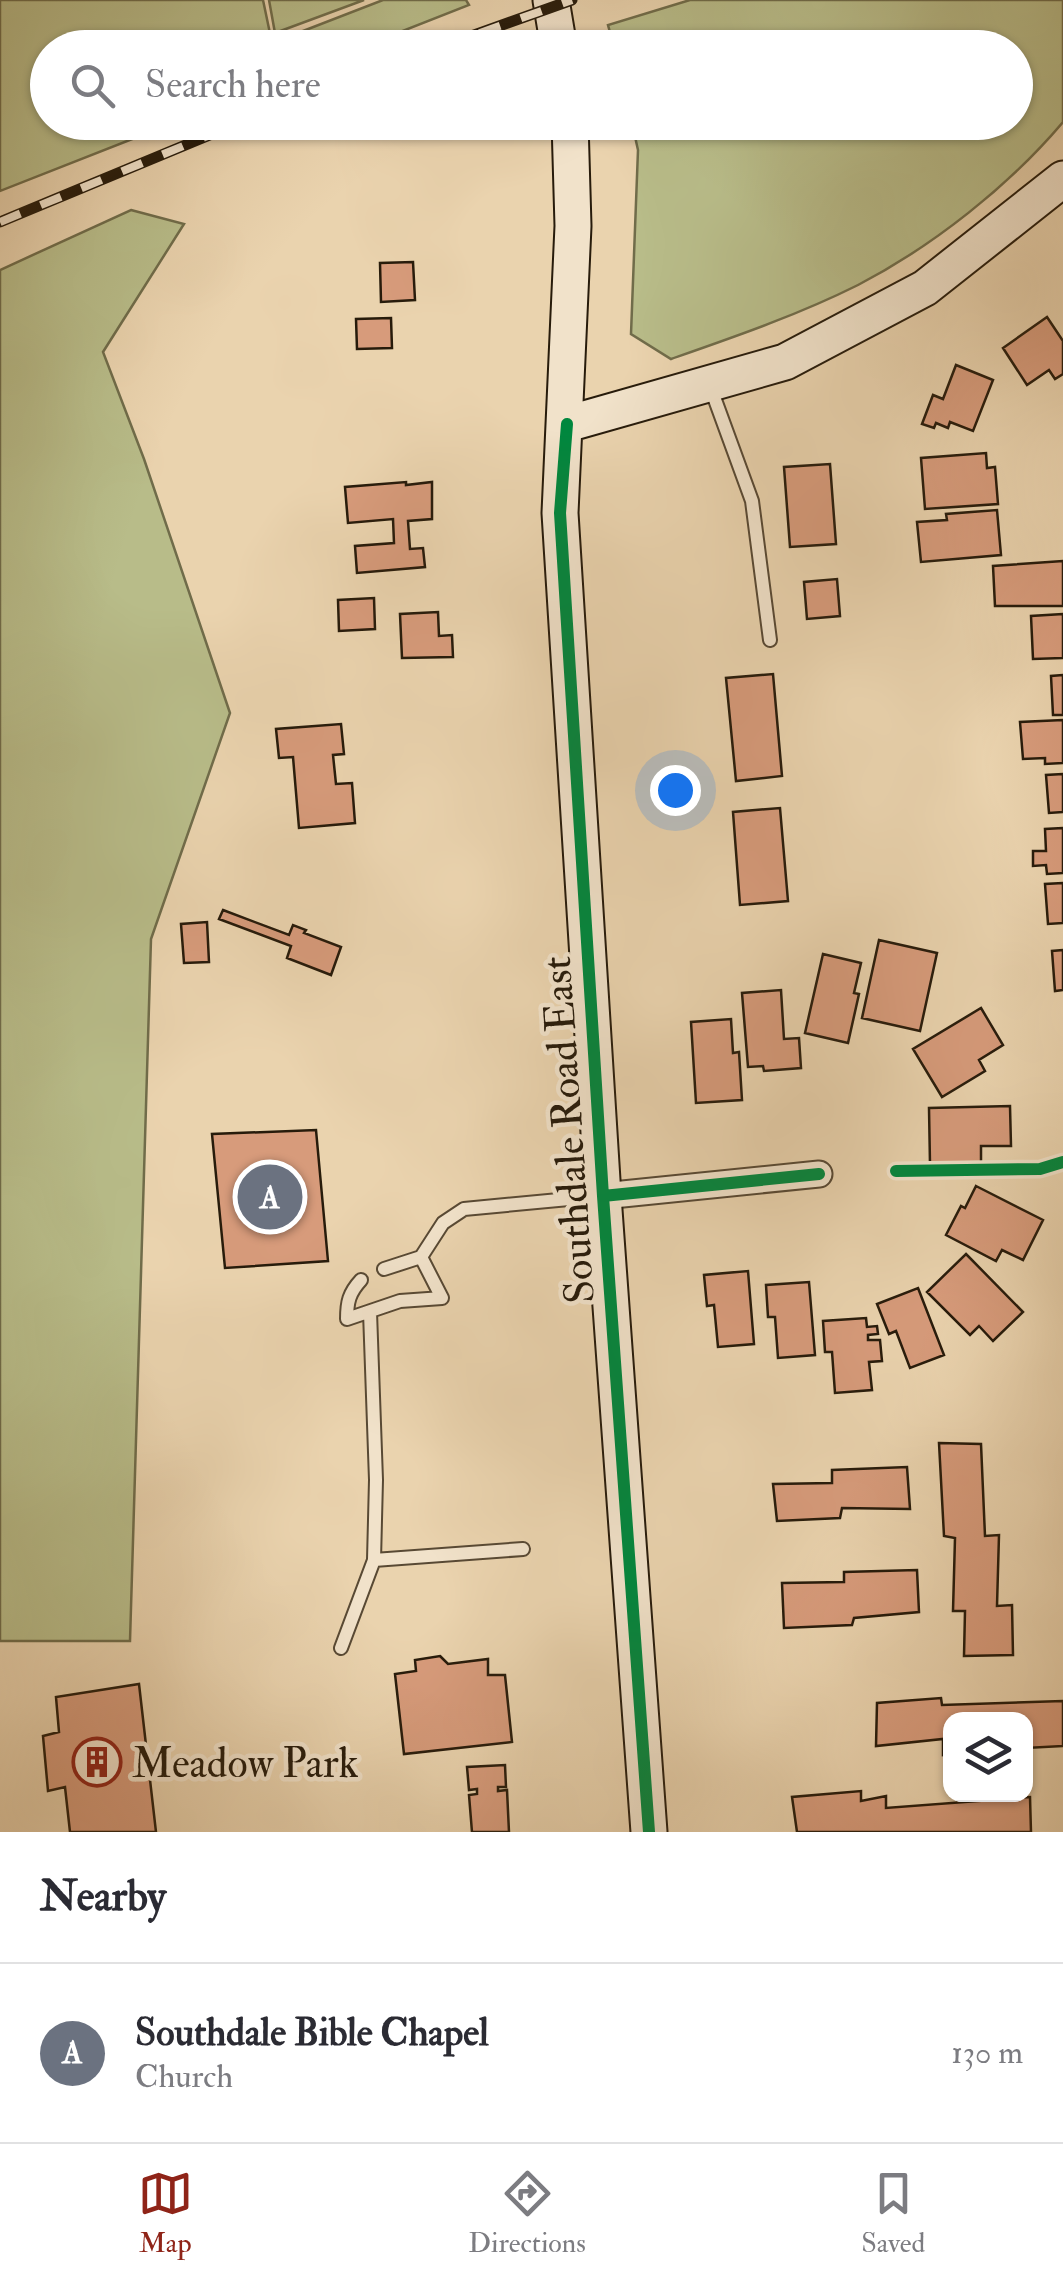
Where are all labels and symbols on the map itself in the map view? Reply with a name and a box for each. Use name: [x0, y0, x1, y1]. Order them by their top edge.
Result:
your location: [650, 765, 701, 816]
street label: Southdale Road East: [531, 955, 607, 1305]
pin: A: [238, 1160, 302, 1234]
building icon: Meadow Park: [71, 1736, 123, 1788]
place label: Meadow Park: [132, 1738, 359, 1790]

